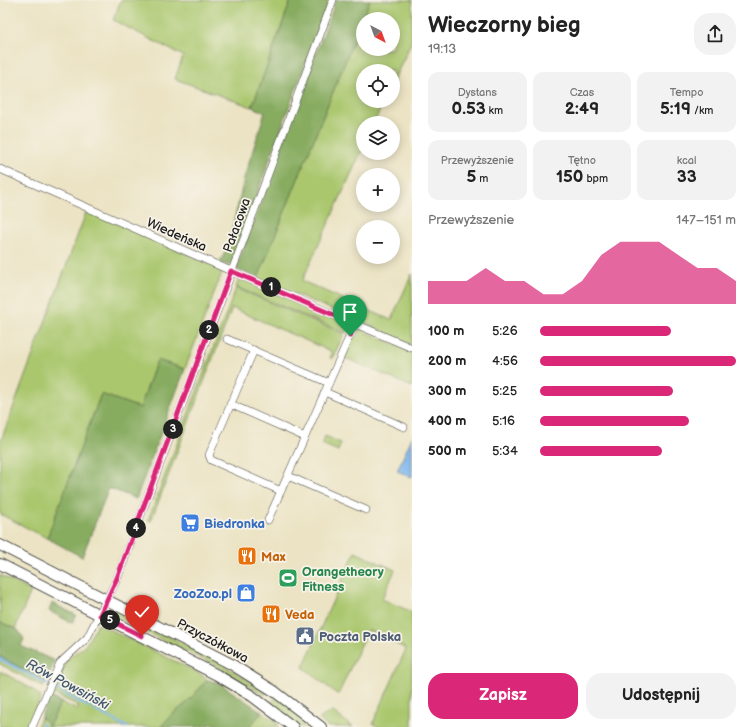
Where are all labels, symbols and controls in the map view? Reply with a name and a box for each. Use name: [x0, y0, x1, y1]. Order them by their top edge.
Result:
north arrow: [356, 12, 400, 56]
map controls: [356, 12, 400, 264]
text: Wieczorny bieg: [428, 12, 580, 39]
button: share: [694, 13, 736, 55]
text: 19:13: [428, 41, 456, 57]
button: locate: [356, 64, 400, 108]
text: Dystans: [458, 86, 497, 99]
text: Czas: [570, 86, 594, 99]
text: Tempo: [670, 86, 704, 99]
text: 0.53: [452, 99, 486, 119]
text: 2:49: [565, 99, 599, 119]
text: 5:19: [660, 99, 691, 119]
text: km: [486, 104, 503, 117]
text: /km: [691, 104, 713, 117]
button: layers: [356, 116, 400, 160]
text: Przewyższenie: [441, 154, 514, 167]
text: Tętno: [568, 154, 596, 167]
text: kcal: [677, 154, 697, 167]
text: 5: [466, 167, 476, 187]
text: 150: [556, 167, 583, 187]
text: 33: [677, 167, 697, 187]
button: +: [356, 168, 400, 212]
text: m: [476, 172, 488, 185]
text: bpm: [583, 172, 608, 185]
street label: Pałacowa: [220, 196, 254, 255]
text: Przewyższenie: [428, 212, 514, 228]
text: 147–151 m: [676, 212, 736, 228]
street label: Wiedeńska: [144, 215, 209, 255]
button: −: [356, 220, 400, 264]
pin: 1: [261, 277, 281, 297]
text: 1: [269, 280, 273, 293]
pin: [333, 295, 367, 336]
icon: arrive: [339, 301, 361, 323]
pin: 2: [199, 320, 219, 340]
text: 2: [206, 323, 212, 336]
text: 100 m: [428, 323, 464, 339]
text: 5:26: [492, 323, 518, 339]
text: 200 m: [428, 353, 466, 369]
text: 4:56: [492, 353, 518, 369]
text: 300 m: [428, 383, 466, 399]
text: 5:25: [492, 383, 517, 399]
text: 400 m: [428, 413, 466, 429]
text: 5:16: [492, 413, 515, 429]
pin: 3: [163, 419, 183, 439]
text: 3: [170, 422, 176, 435]
text: 500 m: [428, 443, 466, 459]
text: 5:34: [492, 443, 518, 459]
supermarket icon: Biedronka: [179, 512, 201, 534]
place label: Biedronka: [204, 516, 265, 532]
pin: 4: [126, 518, 146, 538]
text: 4: [133, 521, 139, 534]
restaurant icon: Max: [236, 545, 258, 567]
place label: Max: [261, 549, 286, 565]
place label: Orangetheory Fitness: [302, 564, 384, 595]
sports icon: Orangetheory Fitness: [277, 567, 299, 589]
shop icon: ZooZoo.pl: [235, 582, 257, 604]
place label: ZooZoo.pl: [174, 586, 232, 602]
pin: [125, 595, 159, 636]
icon: check: [131, 601, 153, 623]
restaurant icon: Veda: [260, 603, 282, 625]
place label: Veda: [285, 607, 315, 623]
pin: 5: [100, 610, 120, 630]
text: 5: [107, 613, 113, 626]
street label: Przyczółkowa: [174, 615, 251, 666]
public building icon: Poczta Polska: [294, 625, 316, 647]
place label: Poczta Polska: [319, 629, 401, 645]
water label: Rów Powsiński: [23, 655, 113, 714]
button: Zapisz: [428, 673, 578, 719]
button: Udostępnij: [586, 673, 736, 719]

